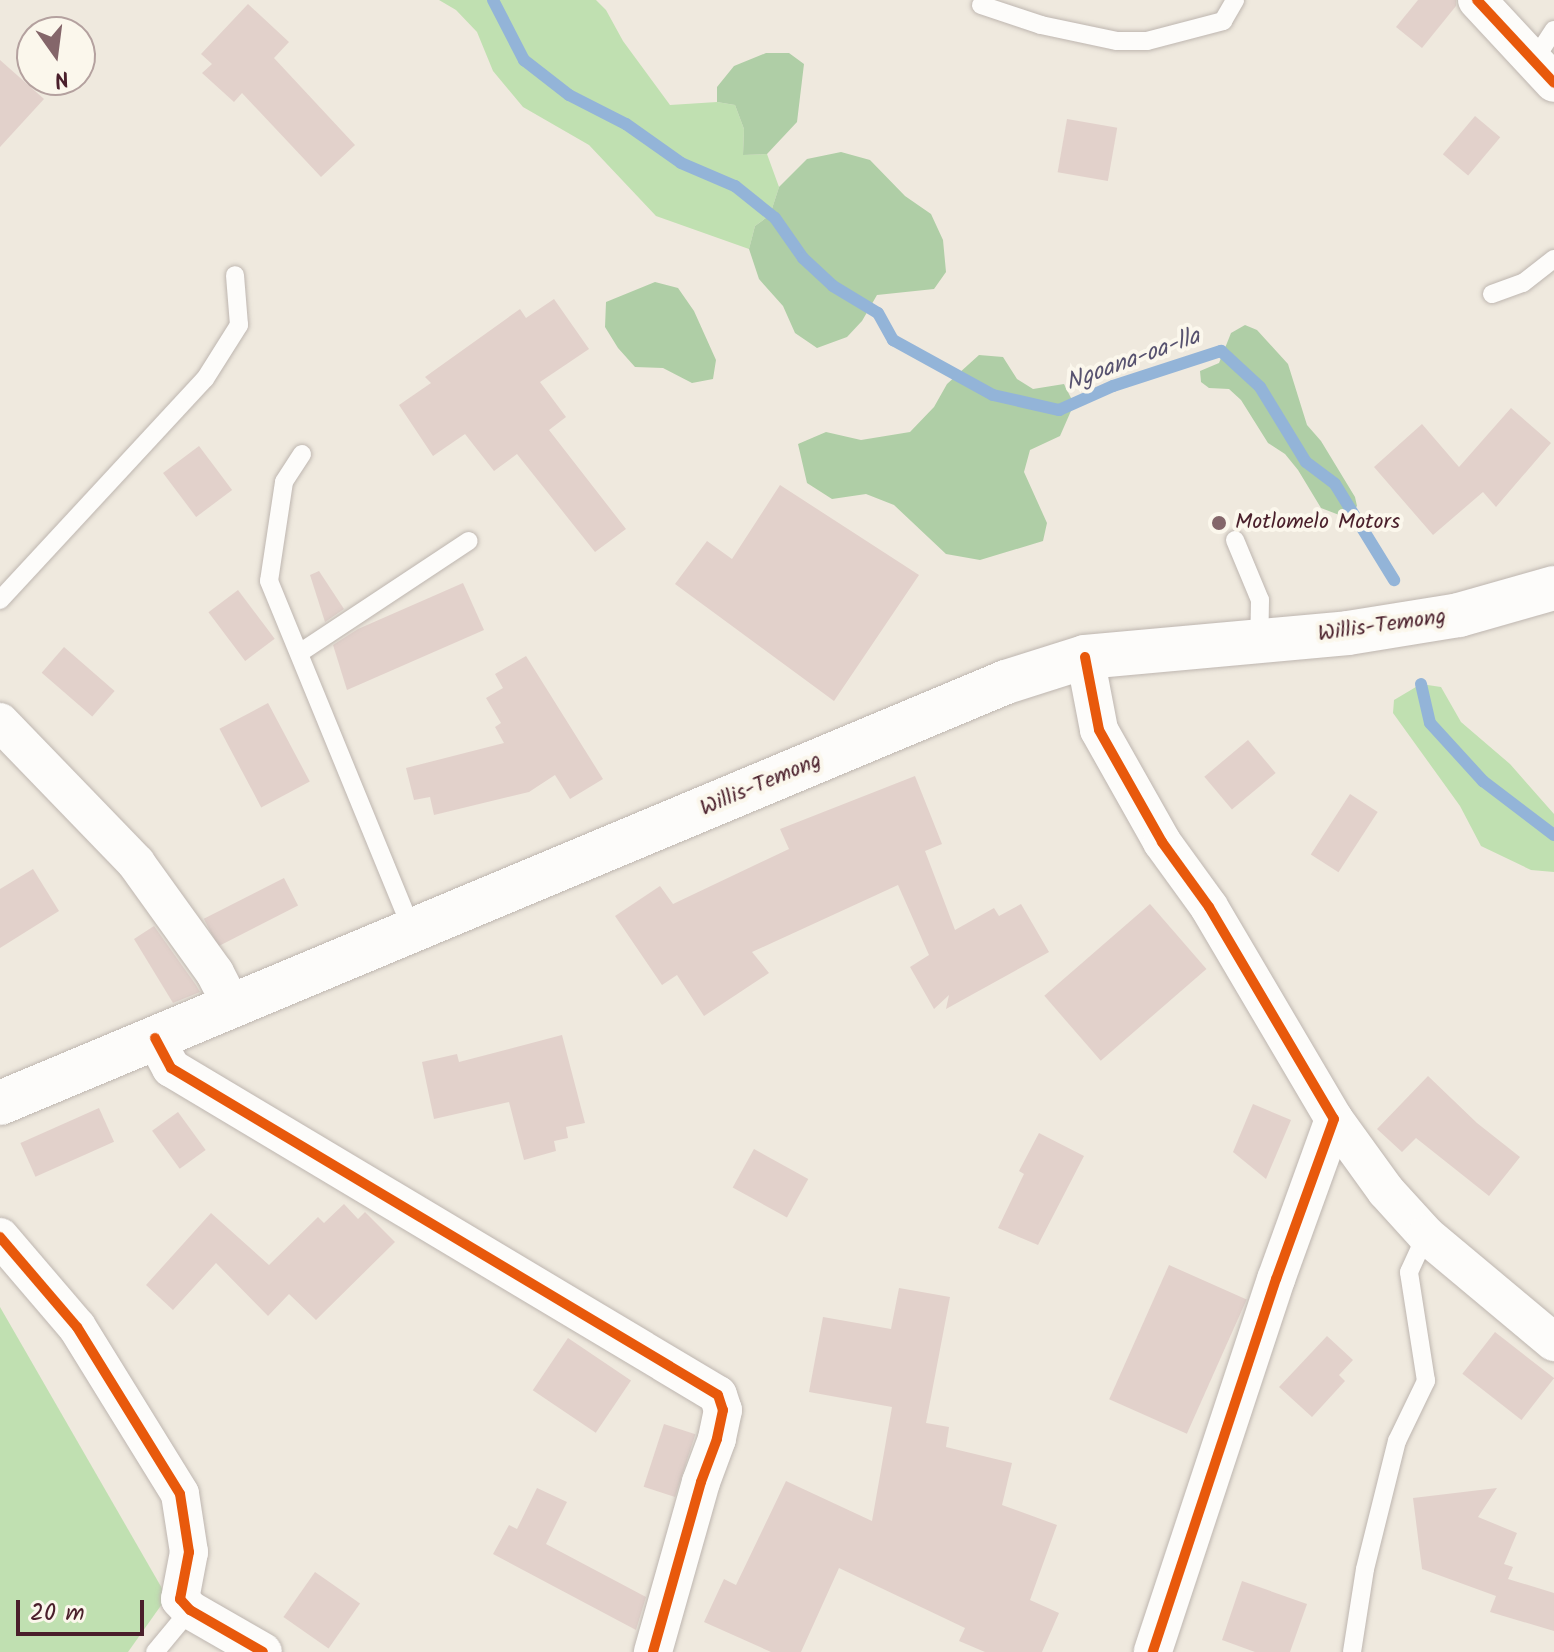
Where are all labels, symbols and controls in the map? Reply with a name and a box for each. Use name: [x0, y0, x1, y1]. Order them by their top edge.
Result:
north arrow: [16, 16, 96, 96]
text: N: [50, 59, 72, 96]
water label: Ngoana-oa-lla: [1062, 322, 1204, 398]
place label: Motlomelo Motors: [1235, 510, 1400, 536]
marker: Motlomelo Motors: [1210, 514, 1228, 532]
street label: Willis-Temong: [1316, 604, 1448, 648]
street label: Willis-Temong: [696, 748, 826, 822]
scale bar: [20, 1584, 148, 1634]
text: 20 m: [30, 1594, 85, 1633]

